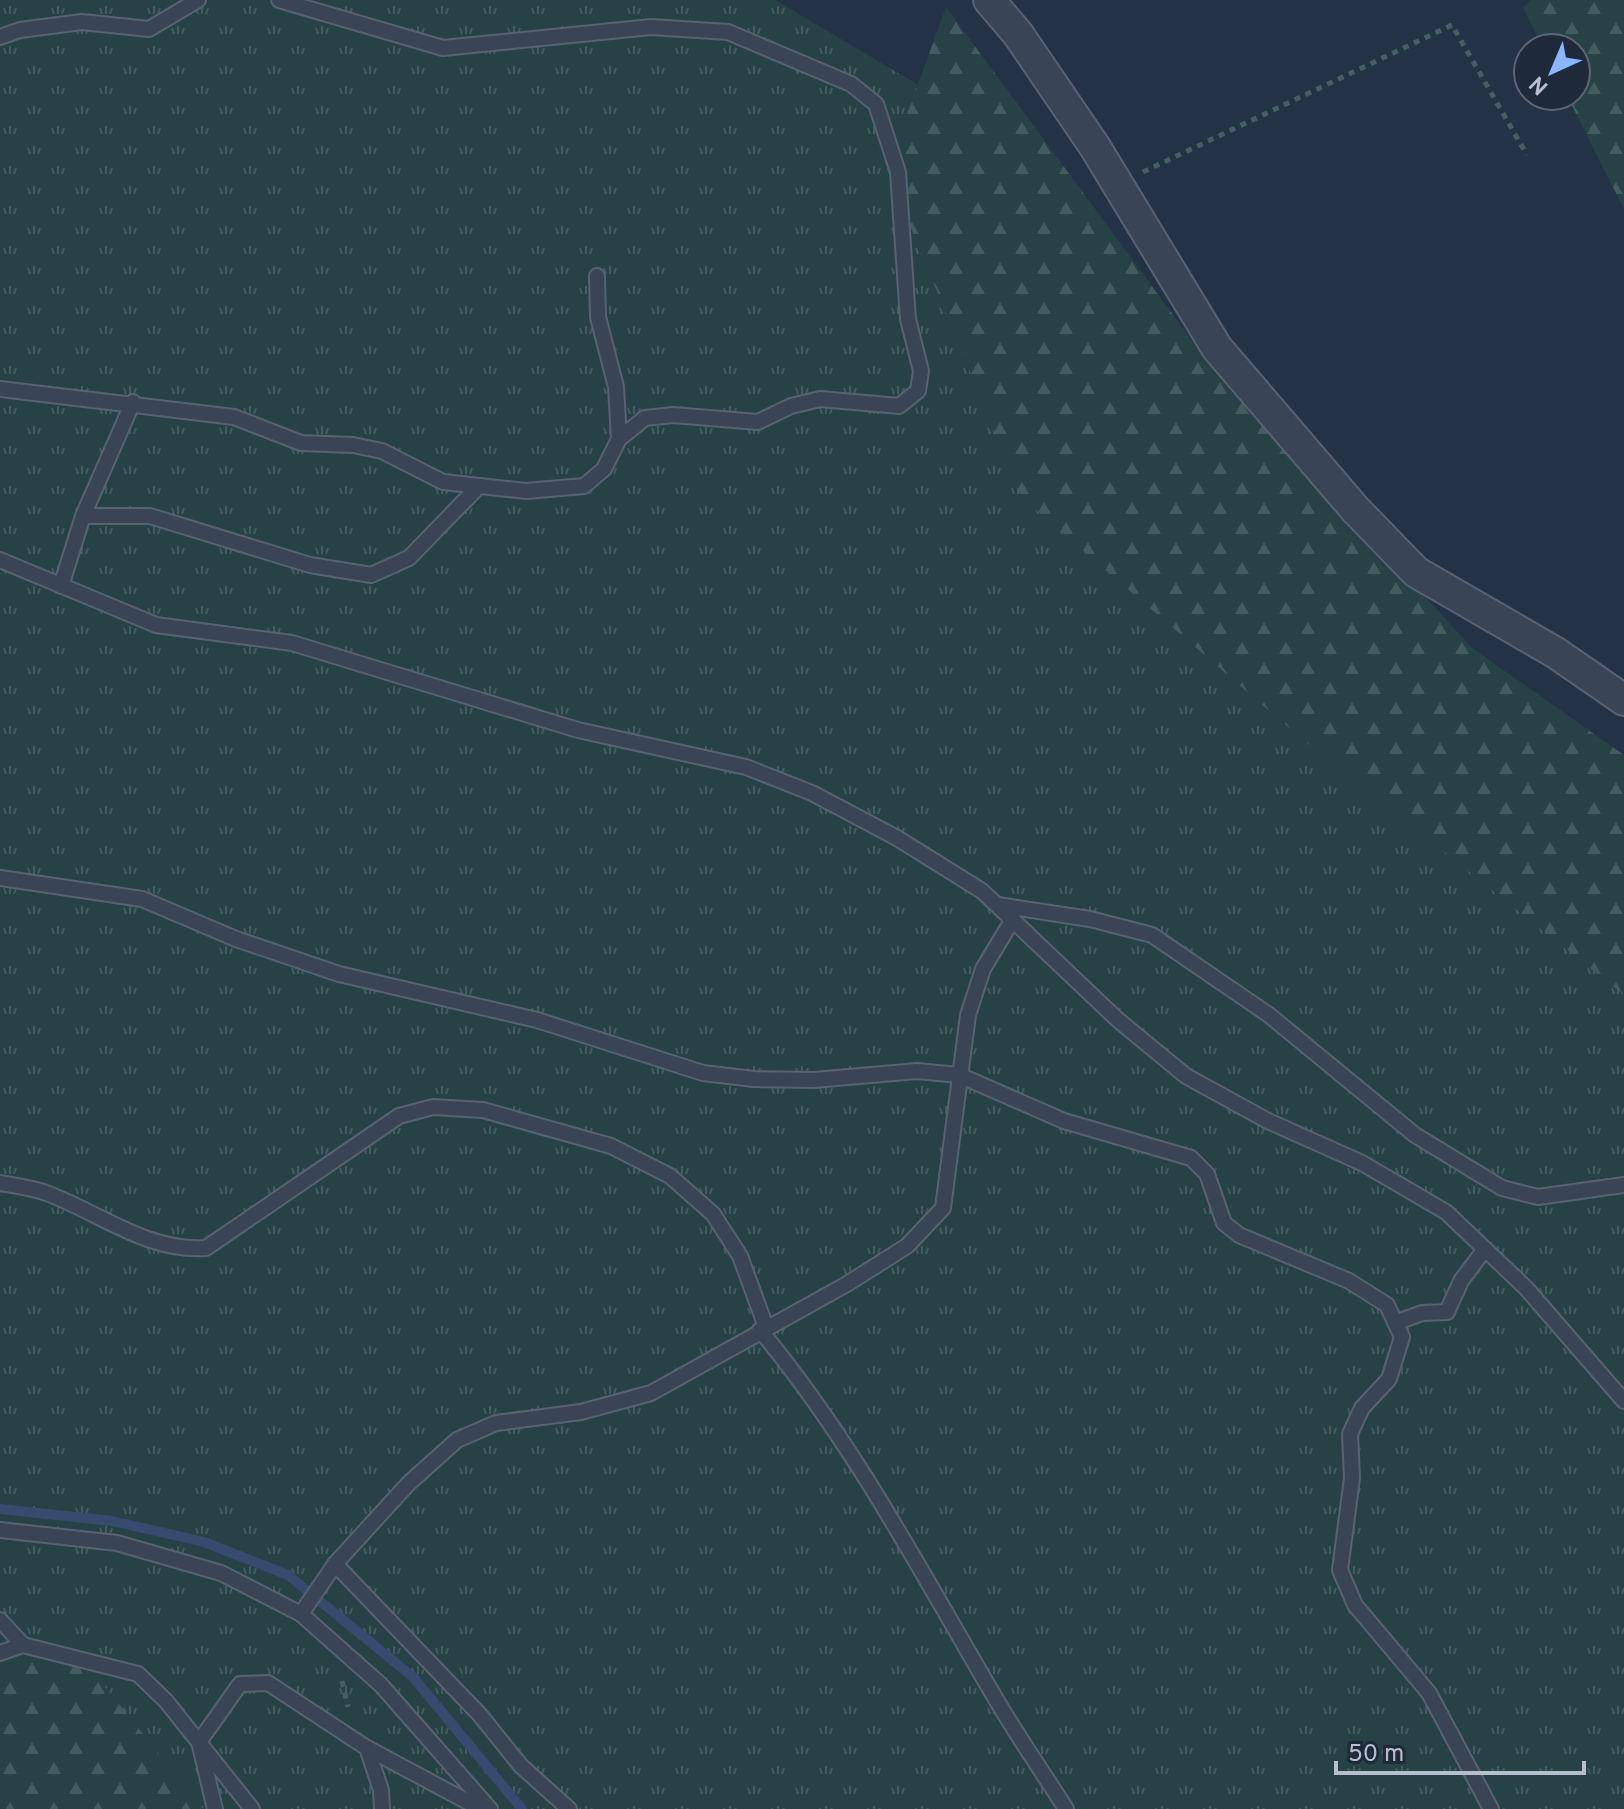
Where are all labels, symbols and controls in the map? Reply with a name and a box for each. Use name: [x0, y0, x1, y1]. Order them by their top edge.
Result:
north arrow: [1512, 32, 1592, 112]
text: N: [1525, 69, 1555, 100]
scale bar: [1336, 1725, 1584, 1775]
text: 50 m: [1348, 1740, 1404, 1770]

